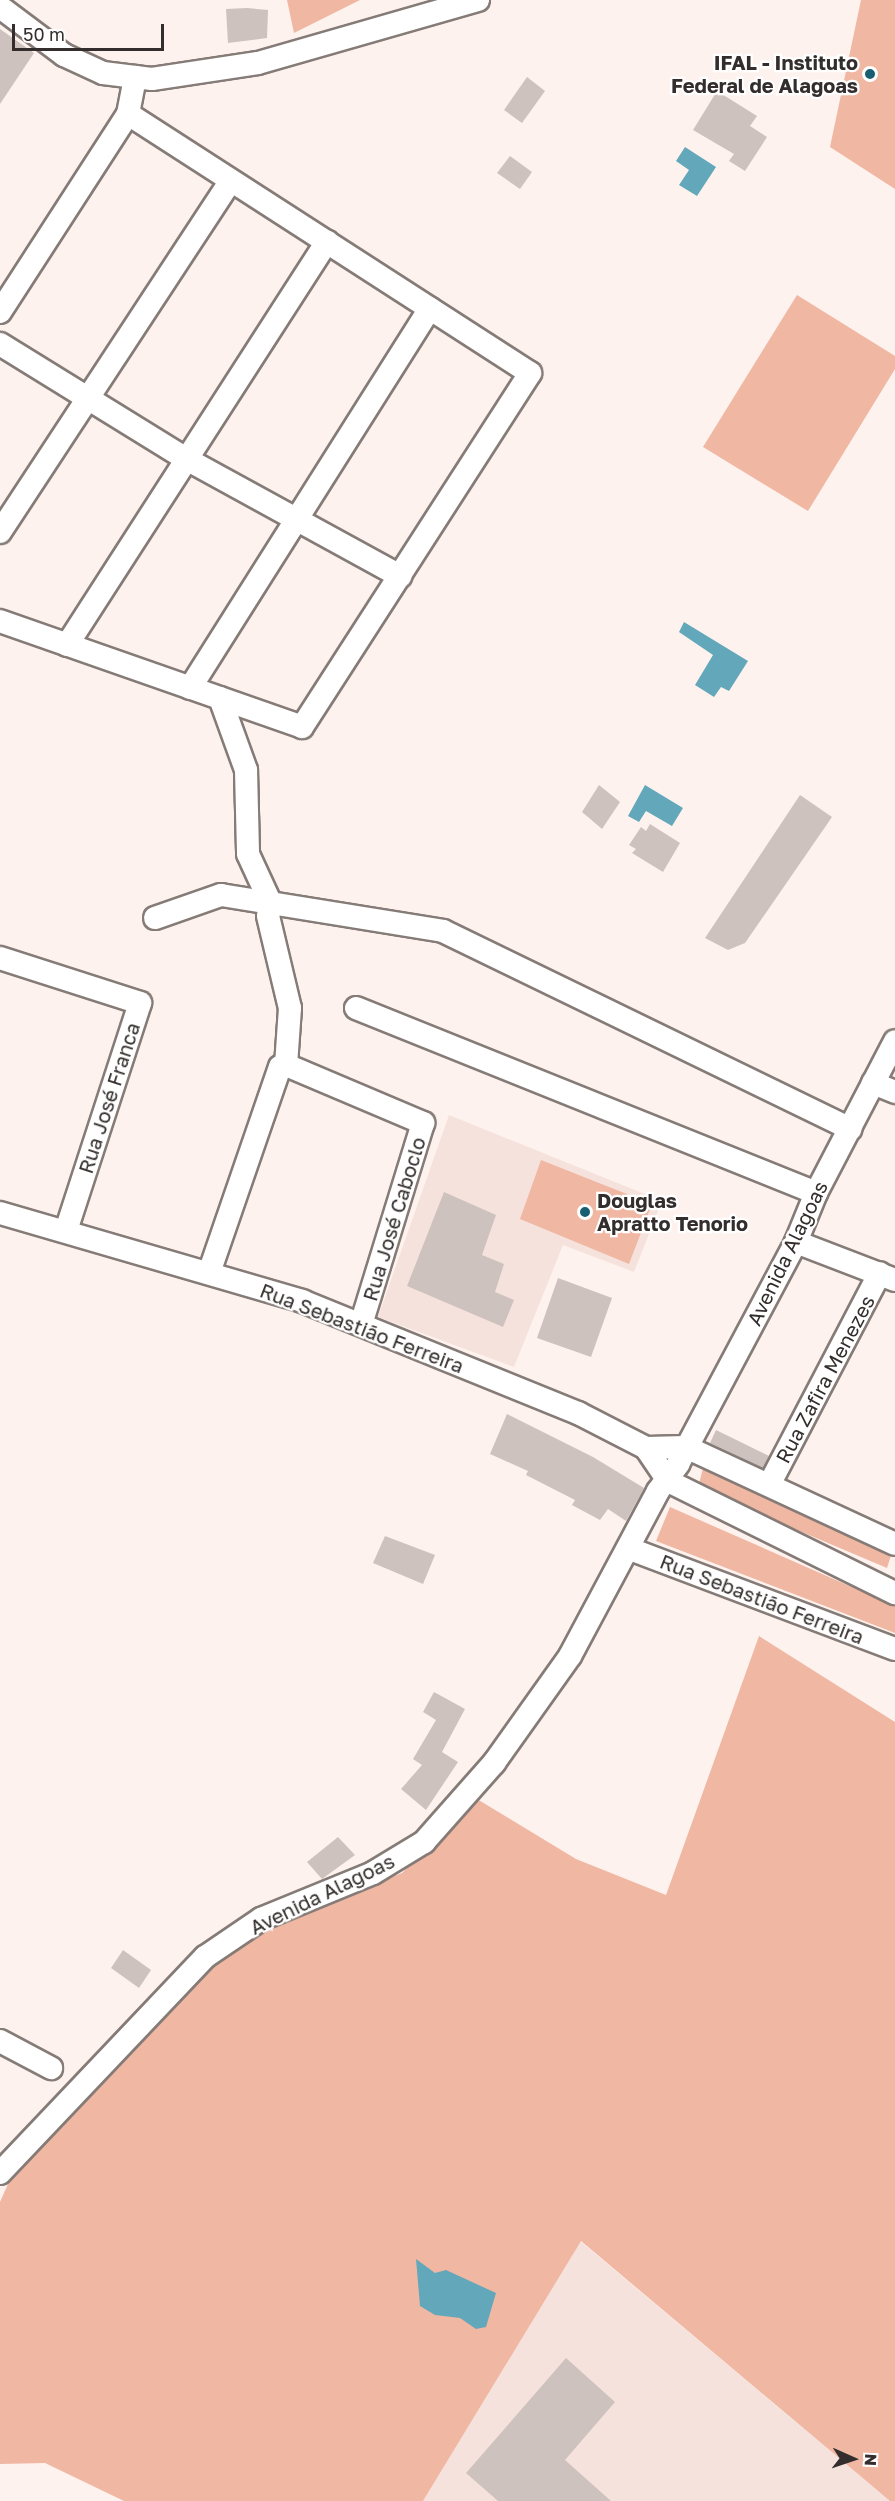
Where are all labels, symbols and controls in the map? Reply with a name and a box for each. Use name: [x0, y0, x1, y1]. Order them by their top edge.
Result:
scale bar: [15, 12, 166, 50]
text: 50 m: [23, 23, 65, 45]
place label: IFAL - Instituto Federal de Alagoas: [671, 51, 858, 98]
marker: IFAL - Instituto Federal de Alagoas: [863, 67, 877, 81]
street label: Rua José Franca: [73, 1020, 145, 1176]
street label: Rua José Caboclo: [358, 1134, 430, 1304]
street label: Avenida Alagoas: [742, 1177, 832, 1329]
place label: Douglas Apratto Tenorio: [597, 1188, 748, 1235]
marker: Douglas Apratto Tenorio: [578, 1205, 592, 1219]
street label: Rua Sebastião Ferreira: [257, 1278, 467, 1378]
street label: Rua Zafira Menezes: [771, 1291, 879, 1467]
street label: Rua Sebastião Ferreira: [657, 1549, 867, 1649]
street label: Avenida Alagoas: [246, 1849, 398, 1939]
north arrow: [823, 2429, 883, 2489]
text: N: [861, 2453, 881, 2467]

